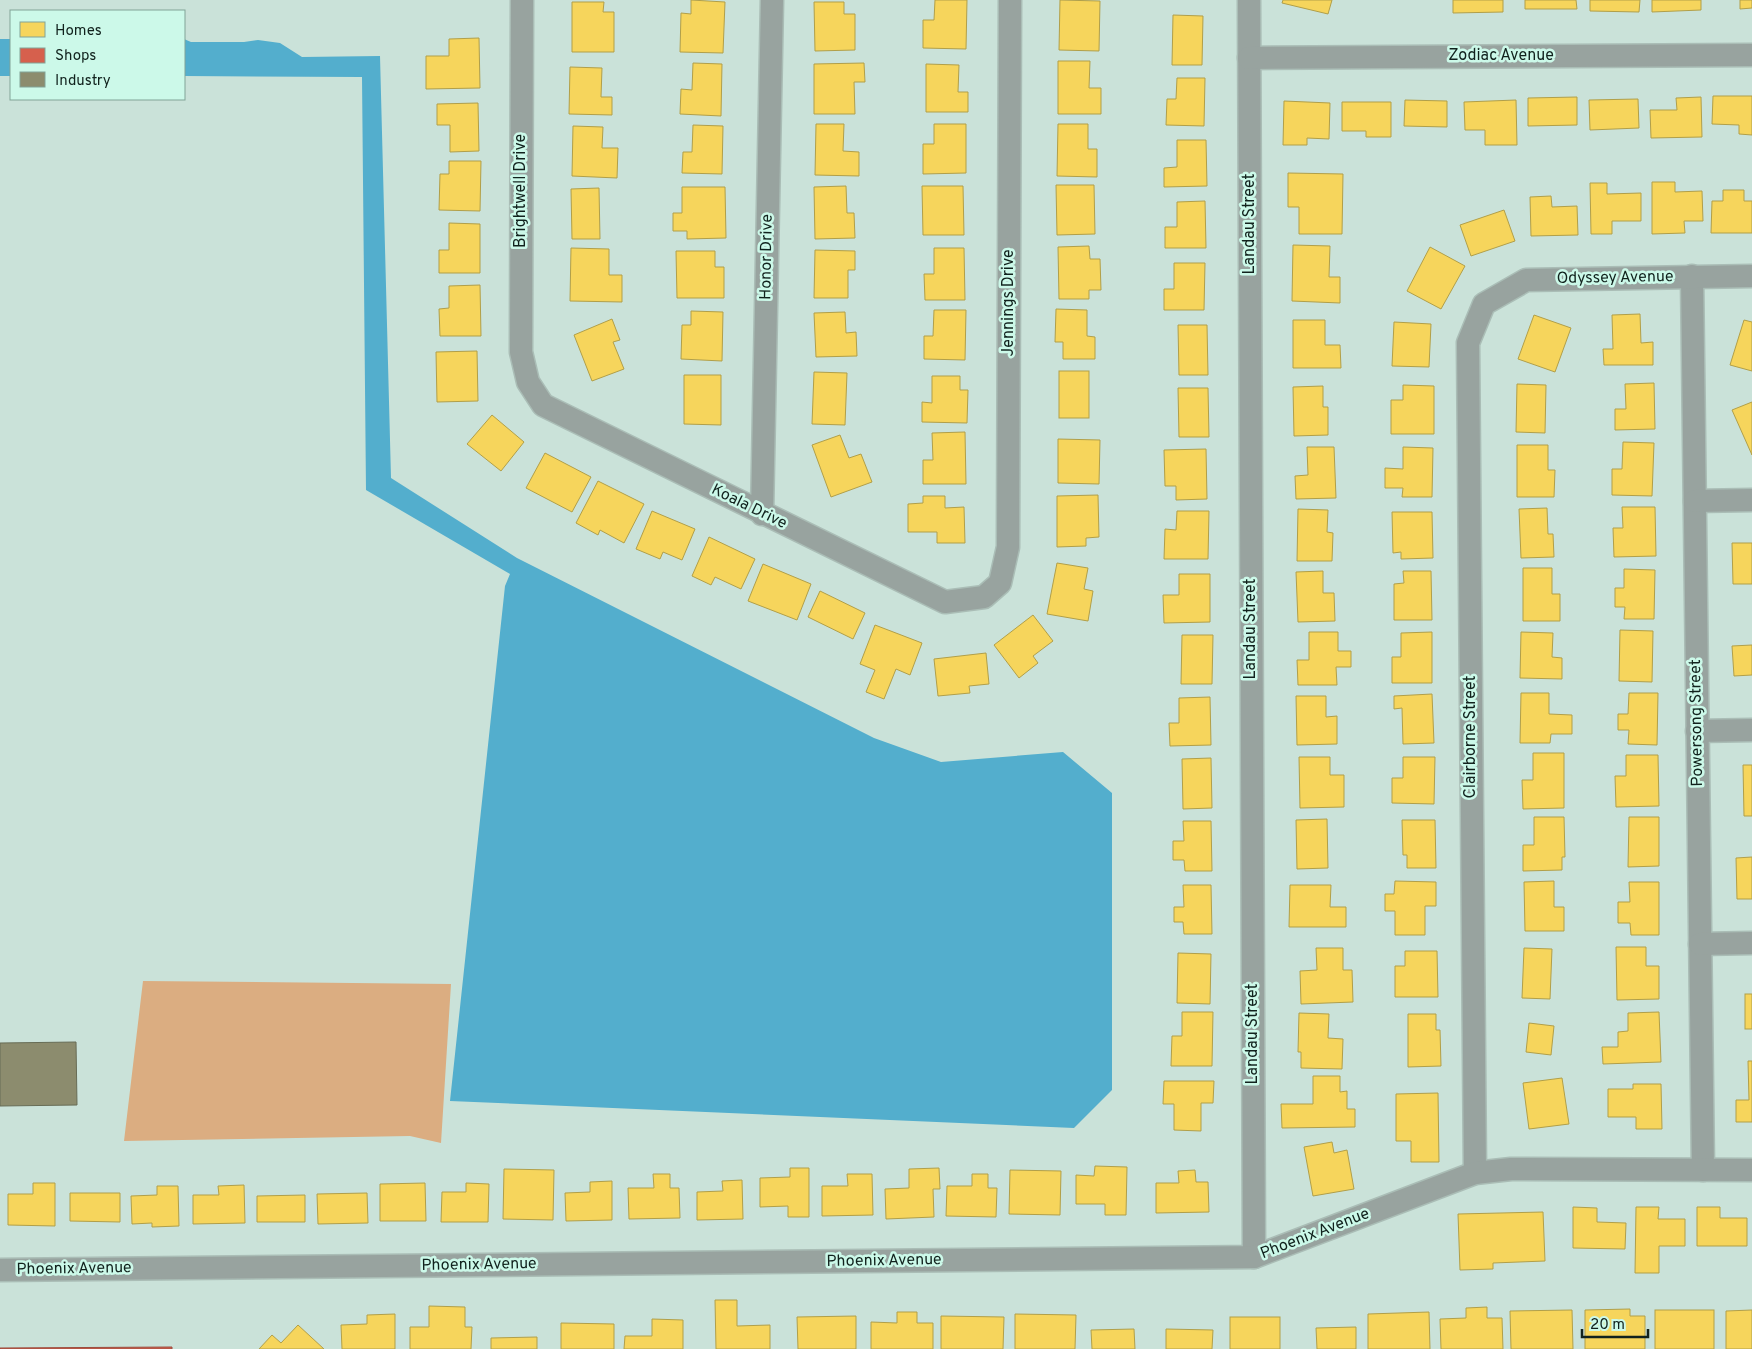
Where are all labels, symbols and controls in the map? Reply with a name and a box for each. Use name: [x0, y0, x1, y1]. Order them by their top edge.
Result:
legend: [10, 10, 185, 100]
text: Homes: [55, 22, 102, 41]
street label: Zodiac Avenue: [1448, 46, 1554, 66]
text: Shops: [55, 47, 96, 66]
text: Industry: [55, 72, 111, 91]
street label: Brightwell Drive: [511, 134, 531, 248]
street label: Landau Street: [1240, 173, 1260, 275]
street label: Honor Drive: [756, 214, 778, 300]
street label: Jennings Drive: [999, 249, 1019, 357]
street label: Odyssey Avenue: [1556, 267, 1674, 289]
street label: Koala Drive: [708, 480, 790, 534]
street label: Landau Street: [1241, 578, 1261, 680]
street label: Powersong Street: [1686, 659, 1708, 787]
street label: Clairborne Street: [1461, 675, 1481, 799]
street label: Landau Street: [1243, 983, 1263, 1085]
street label: Phoenix Avenue: [1258, 1204, 1372, 1264]
street label: Phoenix Avenue: [826, 1250, 942, 1272]
street label: Phoenix Avenue: [421, 1254, 537, 1276]
street label: Phoenix Avenue: [16, 1258, 132, 1280]
scale bar: [1582, 1306, 1648, 1338]
text: 20 m: [1590, 1316, 1625, 1335]

